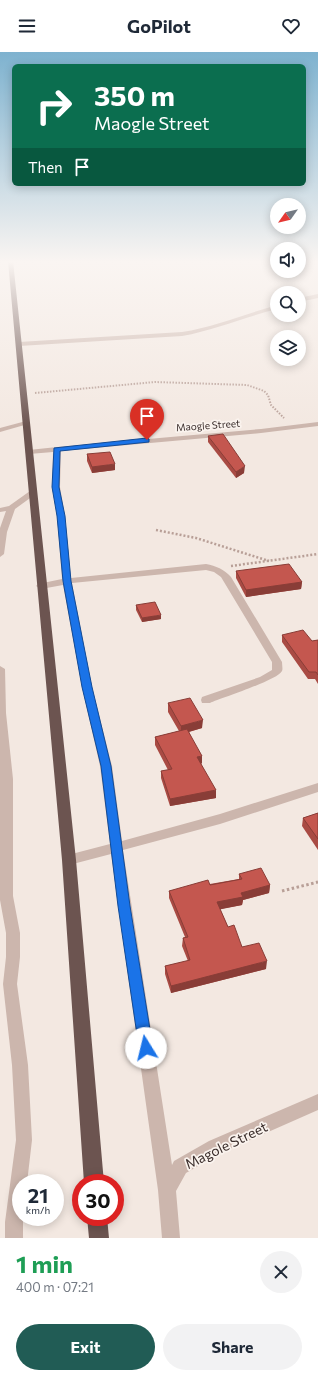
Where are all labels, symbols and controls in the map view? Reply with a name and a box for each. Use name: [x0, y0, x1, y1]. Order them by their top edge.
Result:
icon: menu: [16, 15, 38, 37]
text: GoPilot: [127, 15, 191, 37]
icon: heart: [280, 15, 302, 37]
text: 350 m: [94, 78, 175, 112]
icon: right: [28, 80, 80, 132]
text: Maogle Street: [94, 112, 209, 134]
icon: arrive: [71, 156, 93, 178]
text: Then: [28, 158, 63, 176]
north arrow: [270, 198, 306, 234]
map controls: [270, 198, 306, 366]
button: sound: [270, 242, 306, 278]
button: search: [270, 286, 306, 322]
button: layers: [270, 330, 306, 366]
pin: [130, 399, 164, 440]
icon: arrive: [136, 405, 158, 427]
street label: Maogle Street: [176, 417, 240, 433]
position arrow: [125, 1027, 167, 1069]
street label: Magole Street: [182, 1118, 270, 1172]
speed limit sign: 30: [72, 1174, 124, 1226]
text: 21: [28, 1183, 48, 1207]
text: km/h: [26, 1204, 50, 1216]
text: 1 min: [16, 1249, 73, 1278]
button: close: [260, 1251, 302, 1293]
text: 400 m · 07:21: [16, 1279, 94, 1295]
button: Exit: [16, 1324, 155, 1370]
button: Share: [163, 1324, 302, 1370]

